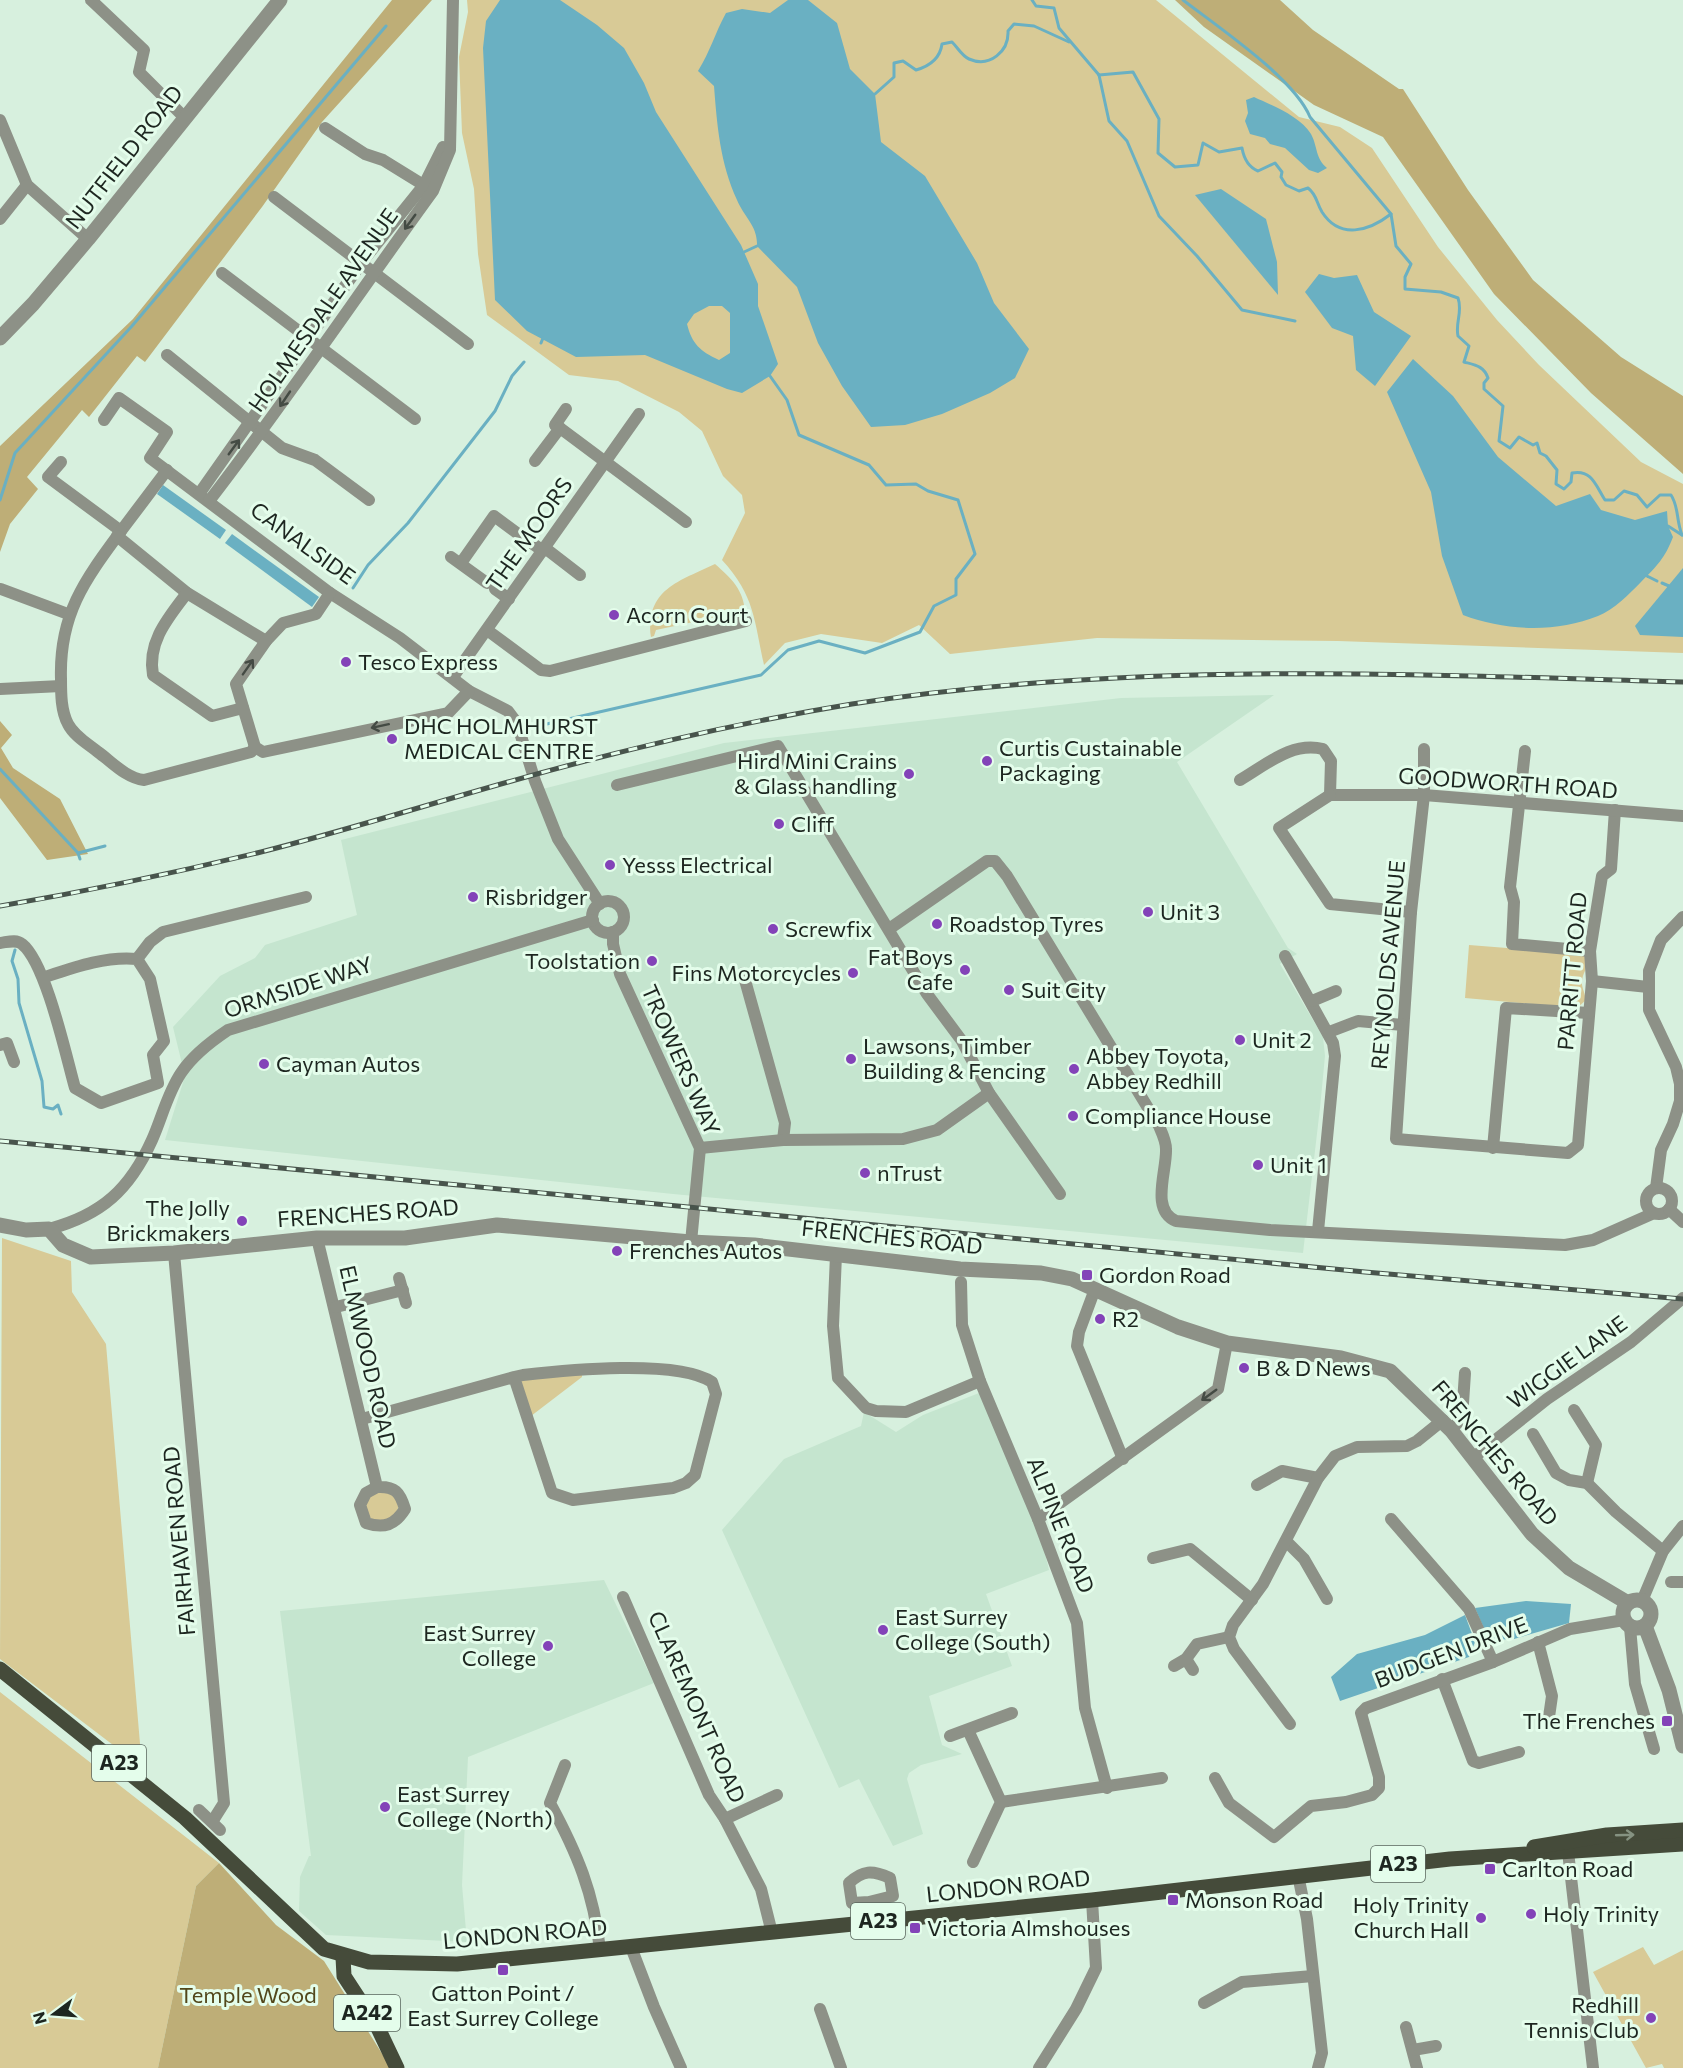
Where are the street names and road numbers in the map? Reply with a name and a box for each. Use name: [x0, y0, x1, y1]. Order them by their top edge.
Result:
street label: NUTFIELD ROAD: [59, 80, 188, 234]
street label: HOLMESDALE AVENUE: [242, 203, 403, 417]
street label: THE MOORS: [480, 472, 578, 596]
street label: CANALSIDE: [246, 496, 361, 590]
street label: GOODWORTH ROAD: [1397, 761, 1619, 804]
street label: REYNOLDS AVENUE: [1365, 859, 1410, 1071]
street label: PARRITT ROAD: [1551, 891, 1592, 1051]
street label: ORMSIDE WAY: [220, 950, 376, 1023]
street label: TROWERS WAY: [636, 980, 727, 1139]
street label: FRENCHES ROAD: [276, 1193, 460, 1232]
street label: FRENCHES ROAD: [800, 1214, 984, 1259]
street label: ELMWOOD ROAD: [334, 1263, 403, 1451]
street label: WIGGIE LANE: [1501, 1309, 1632, 1414]
street label: FRENCHES ROAD: [1427, 1374, 1564, 1531]
street label: FAIRHAVEN ROAD: [157, 1445, 200, 1637]
street label: ALPINE ROAD: [1022, 1453, 1101, 1597]
street label: CLAREMONT ROAD: [643, 1607, 752, 1807]
street label: BUDGEN DRIVE: [1370, 1610, 1531, 1693]
road number: A23: [92, 1745, 146, 1781]
road number: A23: [1371, 1846, 1425, 1882]
street label: LONDON ROAD: [925, 1863, 1091, 1908]
road number: A23: [851, 1903, 905, 1939]
street label: LONDON ROAD: [442, 1913, 608, 1954]
road number: A242: [334, 1995, 400, 2031]

